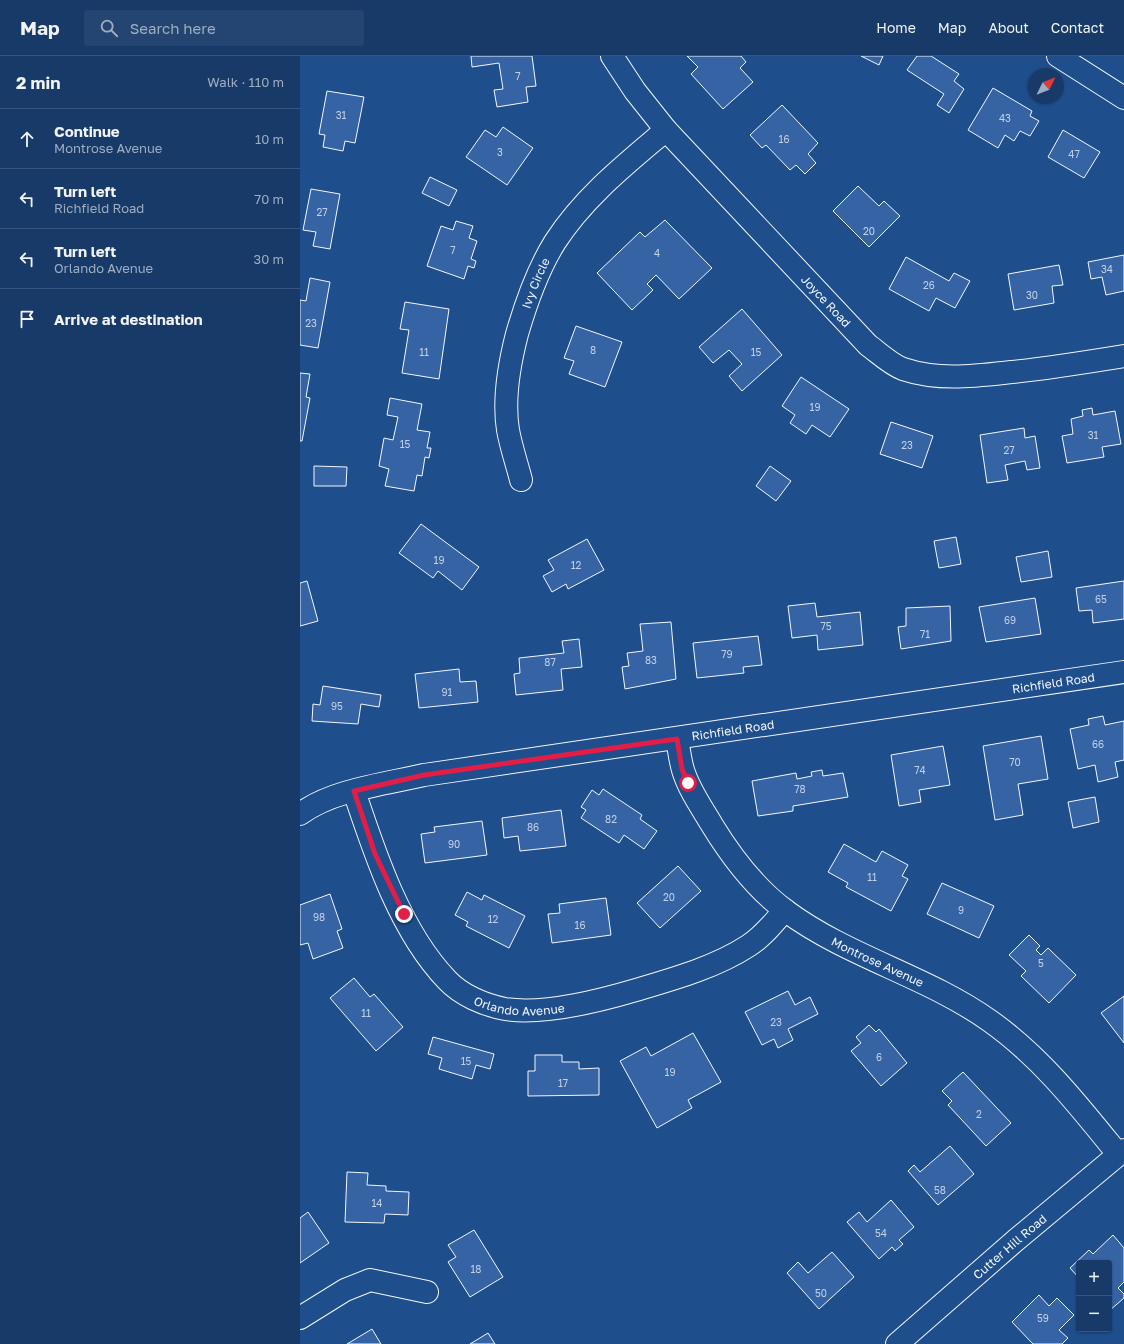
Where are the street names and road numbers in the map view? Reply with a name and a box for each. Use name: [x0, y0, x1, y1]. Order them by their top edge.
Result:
street label: Ivy Circle: [518, 255, 552, 310]
street label: Joyce Road: [798, 272, 855, 330]
street label: Richfield Road: [1011, 669, 1096, 696]
street label: Richfield Road: [690, 716, 775, 743]
street label: Montrose Avenue: [829, 933, 926, 990]
street label: Orlando Avenue: [472, 992, 566, 1018]
street label: Cutter Hill Road: [970, 1211, 1049, 1282]

